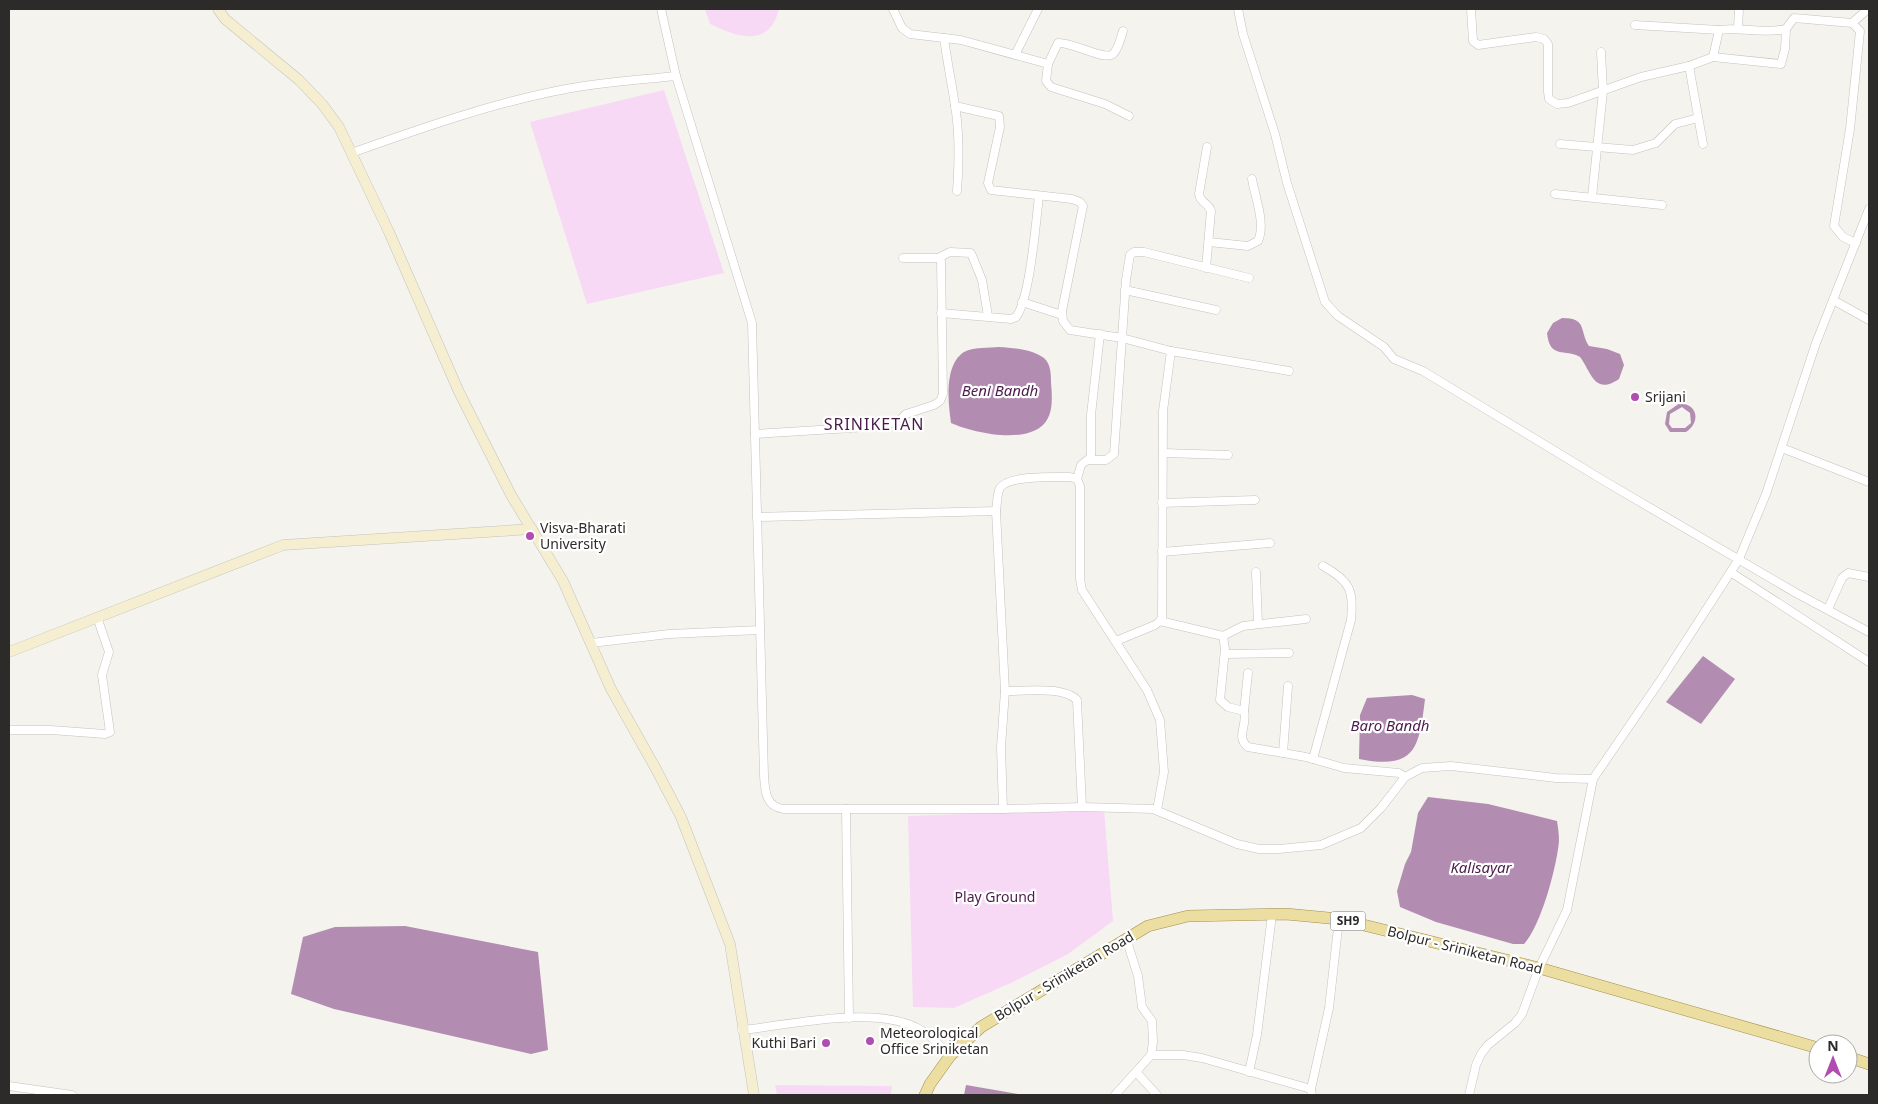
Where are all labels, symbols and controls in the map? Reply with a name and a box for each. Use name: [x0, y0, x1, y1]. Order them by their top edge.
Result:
water label: Beni Bandh: [962, 380, 1038, 400]
place label: Srijani: [1645, 387, 1686, 406]
marker: Srijani: [1629, 391, 1641, 403]
district label: SRINIKETAN: [824, 413, 924, 435]
place label: Visva-Bharati University: [540, 518, 626, 553]
marker: Visva-Bharati University: [524, 530, 536, 542]
water label: Baro Bandh: [1350, 715, 1430, 735]
water label: Kalisayar: [1450, 857, 1513, 877]
park label: Play Ground: [955, 887, 1035, 906]
road number: SH9: [1330, 911, 1366, 930]
street label: Bolpur - Sriniketan Road: [1385, 921, 1545, 978]
street label: Bolpur - Sriniketan Road: [990, 926, 1137, 1025]
place label: Meteorological Office Sriniketan: [880, 1023, 989, 1058]
place label: Kuthi Bari: [751, 1033, 816, 1052]
north arrow: [1808, 1034, 1858, 1084]
marker: Meteorological Office Sriniketan: [864, 1035, 876, 1047]
text: N: [1827, 1036, 1839, 1055]
marker: Kuthi Bari: [820, 1037, 832, 1049]

